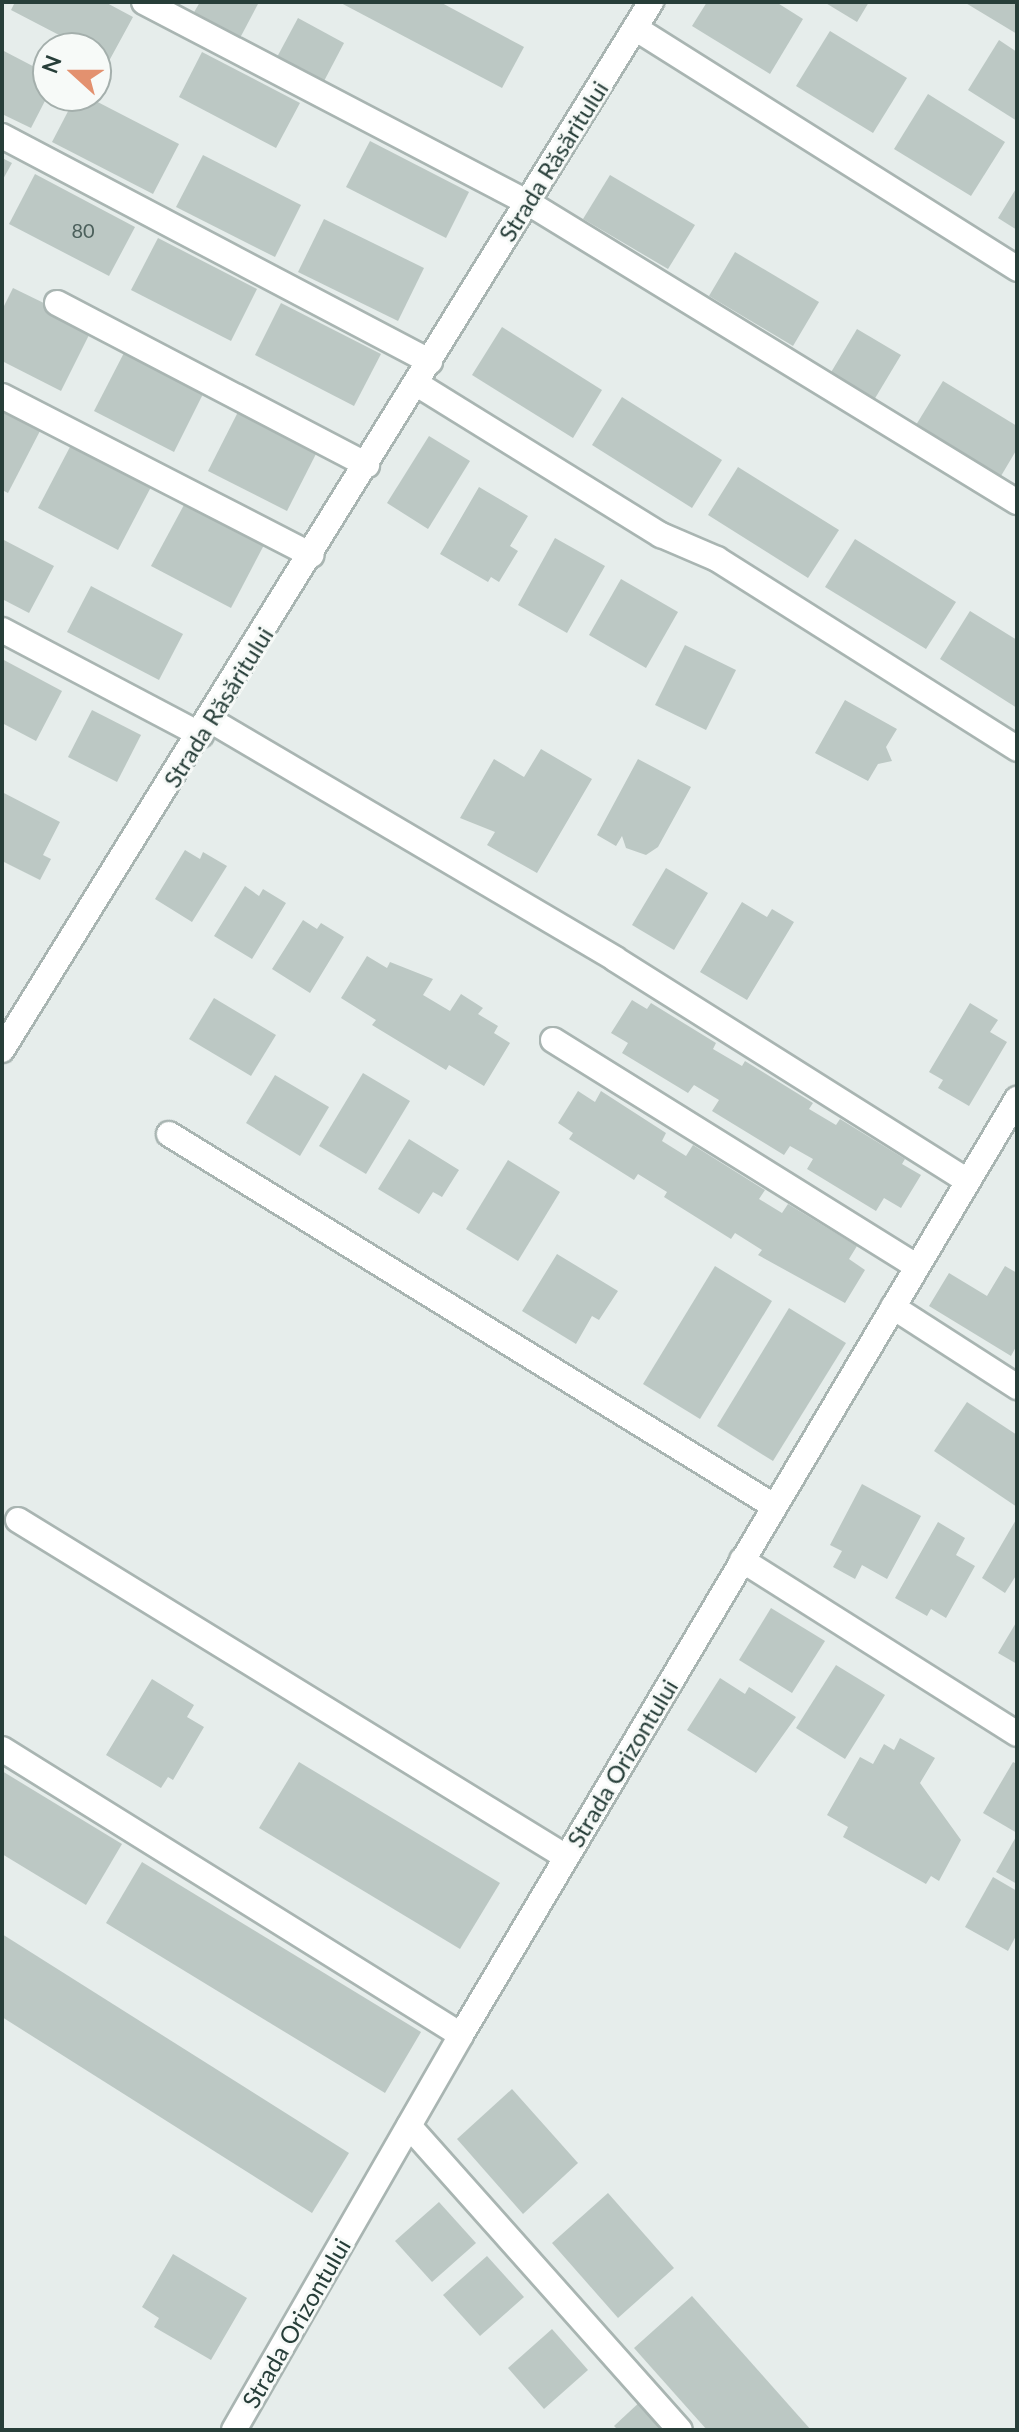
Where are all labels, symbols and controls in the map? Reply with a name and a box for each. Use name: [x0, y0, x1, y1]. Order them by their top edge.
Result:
north arrow: [32, 32, 112, 112]
text: N: [35, 51, 67, 77]
street label: Strada Răsăritului: [492, 76, 614, 246]
house number: 80: [71, 218, 95, 242]
street label: Strada Răsăritului: [157, 622, 279, 792]
street label: Strada Orizontului: [561, 1674, 683, 1852]
street label: Strada Orizontului: [236, 2233, 356, 2413]

